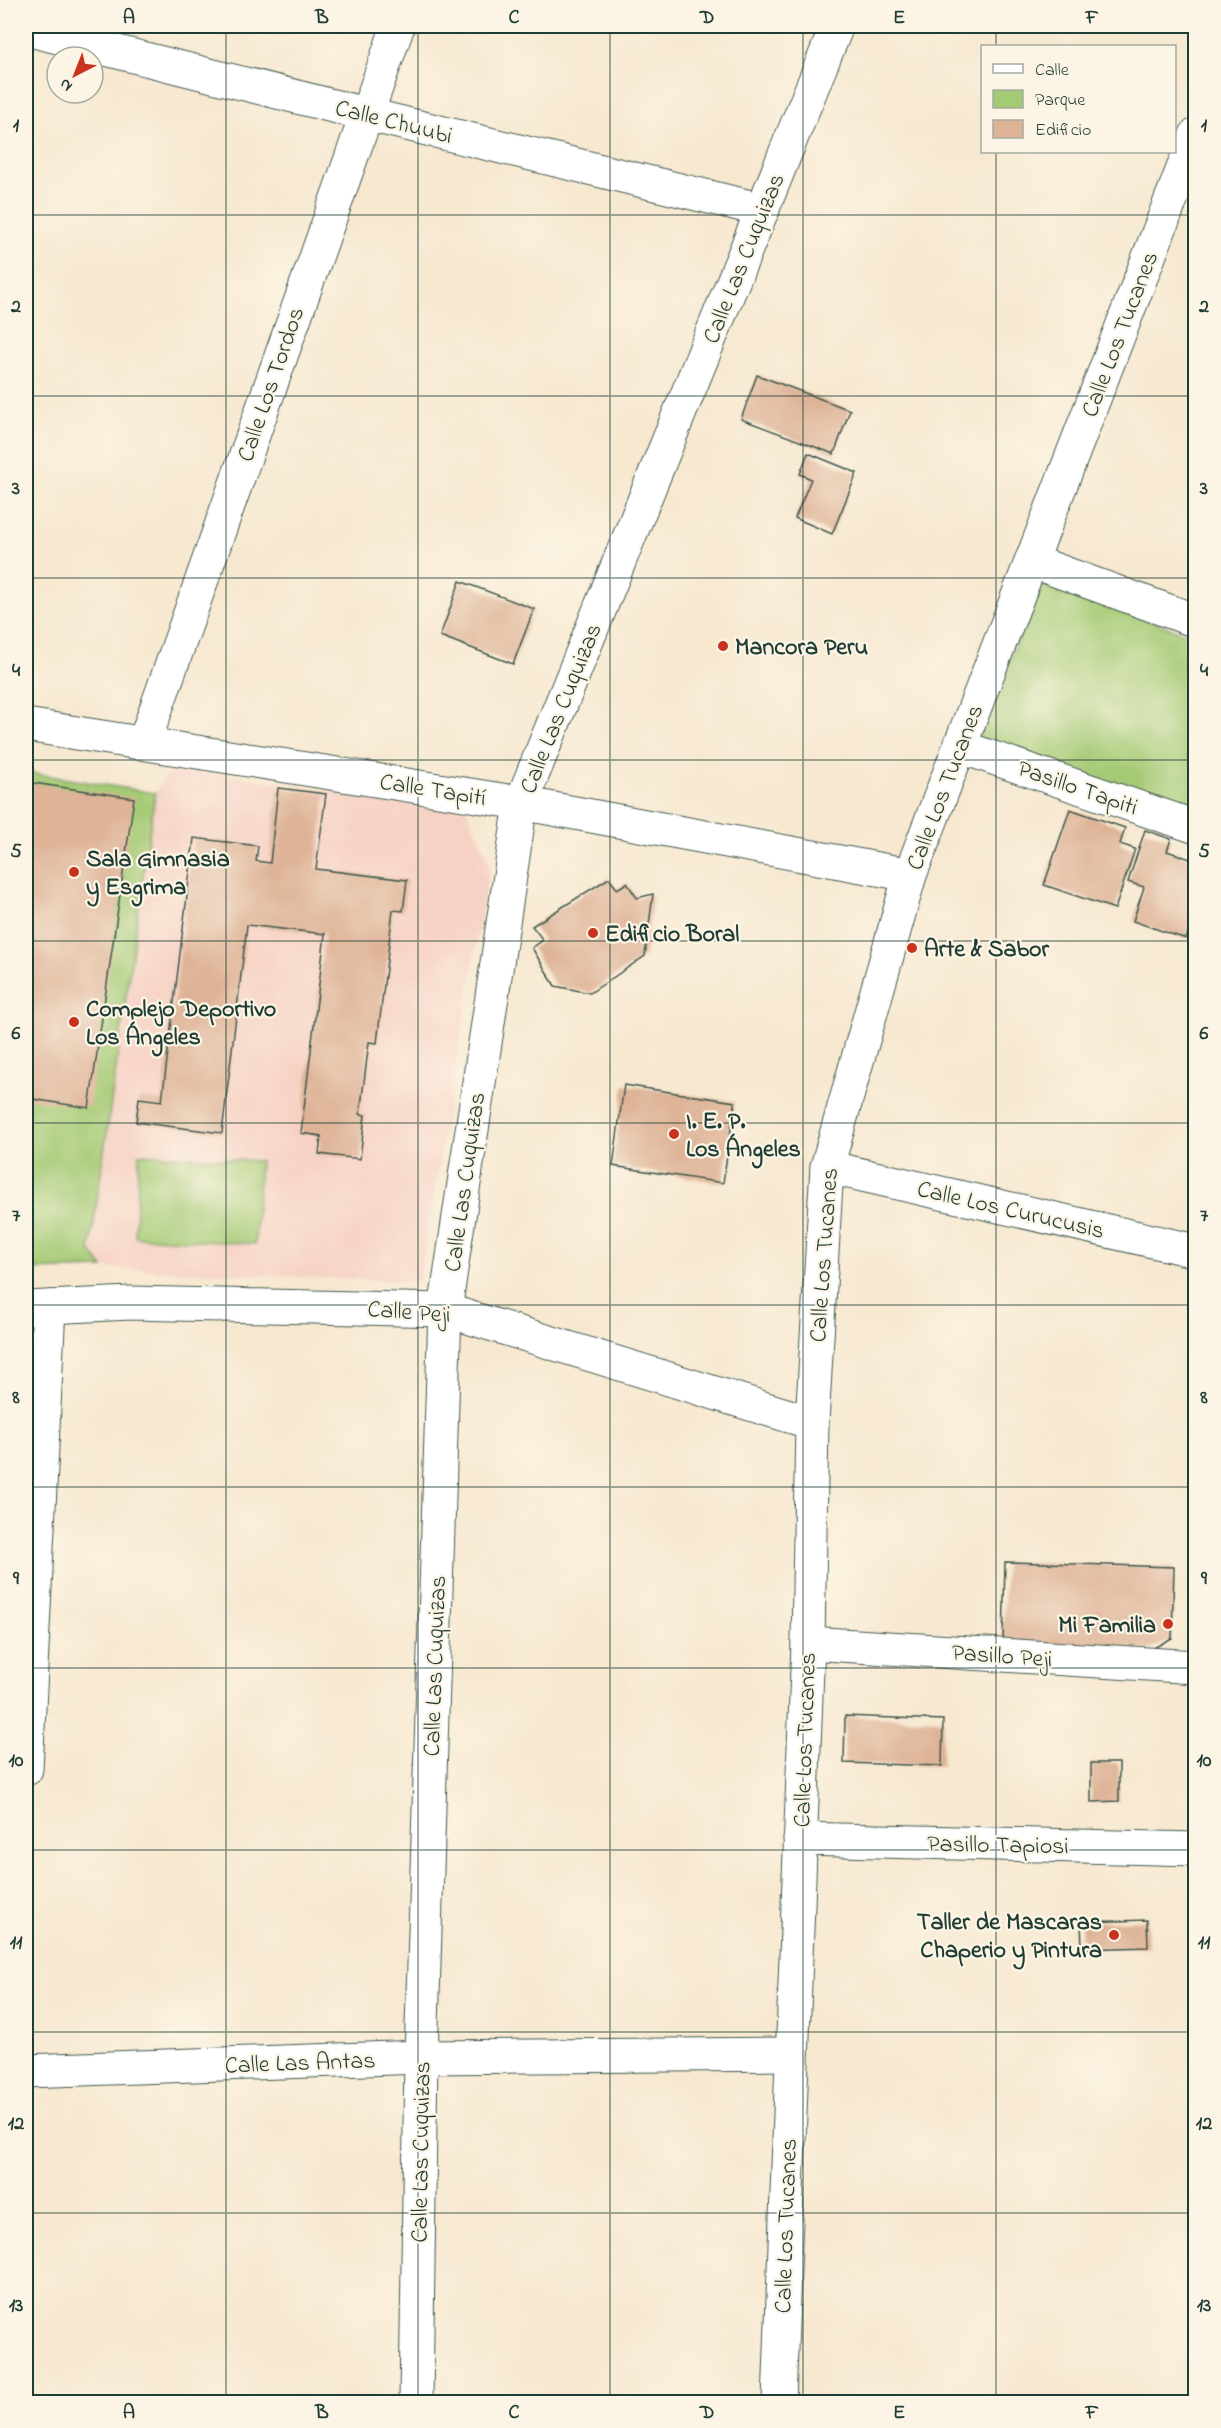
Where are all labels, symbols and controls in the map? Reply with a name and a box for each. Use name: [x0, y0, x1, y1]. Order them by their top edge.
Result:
text: A: [123, 4, 135, 33]
text: B: [314, 4, 329, 33]
text: C: [509, 4, 520, 33]
text: D: [699, 4, 714, 33]
text: E: [893, 4, 905, 33]
text: F: [1085, 4, 1099, 33]
north arrow: [45, 45, 105, 105]
legend: [981, 45, 1176, 153]
text: Calle: [1035, 58, 1070, 84]
text: N: [54, 72, 78, 97]
text: Parque: [1035, 88, 1086, 114]
street label: Calle Chuubi: [331, 92, 456, 155]
text: 1: [13, 112, 20, 141]
text: 1: [1201, 112, 1208, 141]
text: Edificio: [1035, 118, 1091, 144]
street label: Calle Las Cuquizas: [695, 168, 795, 349]
street label: Calle Los Tucanes: [1074, 247, 1169, 423]
text: 2: [10, 293, 21, 322]
text: 2: [1198, 293, 1209, 322]
street label: Calle Los Tordos: [230, 303, 315, 467]
text: 3: [11, 475, 20, 504]
text: 3: [1199, 475, 1208, 504]
street label: Calle Las Cuquizas: [512, 618, 612, 799]
place label: Mancora Peru: [735, 631, 869, 666]
marker: Mancora Peru: [716, 639, 730, 653]
text: 4: [12, 657, 21, 686]
text: 4: [1200, 657, 1209, 686]
street label: Calle Los Tucanes: [899, 700, 994, 876]
street label: Pasillo Tapiti: [1012, 752, 1142, 826]
street label: Calle Tapití: [377, 766, 488, 817]
text: 5: [10, 838, 22, 867]
text: 5: [1198, 838, 1210, 867]
place label: Sala Gimnasia y Esgrima: [86, 843, 230, 907]
marker: Sala Gimnasia y Esgrima: [67, 865, 81, 879]
place label: Edificio Boral: [605, 918, 739, 953]
marker: Edificio Boral: [586, 926, 600, 940]
place label: Arte & Sabor: [924, 933, 1050, 968]
marker: Arte & Sabor: [905, 941, 919, 955]
place label: Complejo Deportivo Los Ángeles: [86, 993, 276, 1057]
marker: Complejo Deportivo Los Ángeles: [67, 1015, 81, 1029]
text: 6: [12, 1020, 21, 1049]
text: 6: [1200, 1020, 1209, 1049]
street label: Calle Las Cuquizas: [437, 1090, 496, 1274]
place label: I. E. P. Los Ángeles: [686, 1105, 801, 1169]
marker: I. E. P. Los Ángeles: [667, 1127, 681, 1141]
street label: Calle Los Tucanes: [802, 1167, 849, 1344]
street label: Calle Los Curucusis: [913, 1173, 1108, 1250]
text: 7: [12, 1202, 21, 1231]
text: 7: [1200, 1202, 1209, 1231]
street label: Calle Peji: [366, 1293, 452, 1334]
text: 8: [11, 1384, 20, 1413]
text: 8: [1199, 1384, 1208, 1413]
text: 9: [12, 1565, 20, 1594]
text: 9: [1200, 1565, 1208, 1594]
street label: Calle Las Cuquizas: [416, 1575, 457, 1757]
place label: Mi Familia: [1058, 1609, 1156, 1644]
marker: Mi Familia: [1161, 1617, 1175, 1631]
street label: Pasillo Peji: [950, 1637, 1053, 1678]
street label: Calle Los Tucanes: [786, 1652, 827, 1828]
text: 10: [9, 1747, 24, 1776]
text: 10: [1197, 1747, 1212, 1776]
street label: Pasillo Tapiosi: [927, 1828, 1069, 1865]
place label: Taller de Mascaras Chaperio y Pintura: [917, 1906, 1102, 1970]
marker: Taller de Mascaras Chaperio y Pintura: [1107, 1928, 1121, 1942]
text: 11: [10, 1929, 23, 1958]
text: 11: [1198, 1929, 1211, 1958]
street label: Calle Las Antas: [224, 2044, 376, 2085]
street label: Calle Las Cuquizas: [403, 2061, 442, 2243]
text: 12: [8, 2110, 24, 2139]
text: 12: [1196, 2110, 1212, 2139]
street label: Calle Los Tucanes: [767, 2138, 808, 2314]
text: 13: [9, 2292, 23, 2321]
text: 13: [1197, 2292, 1211, 2321]
text: A: [123, 2399, 135, 2428]
text: B: [314, 2399, 329, 2428]
text: C: [509, 2399, 520, 2428]
text: D: [699, 2399, 714, 2428]
text: E: [893, 2399, 905, 2428]
text: F: [1085, 2399, 1099, 2428]

